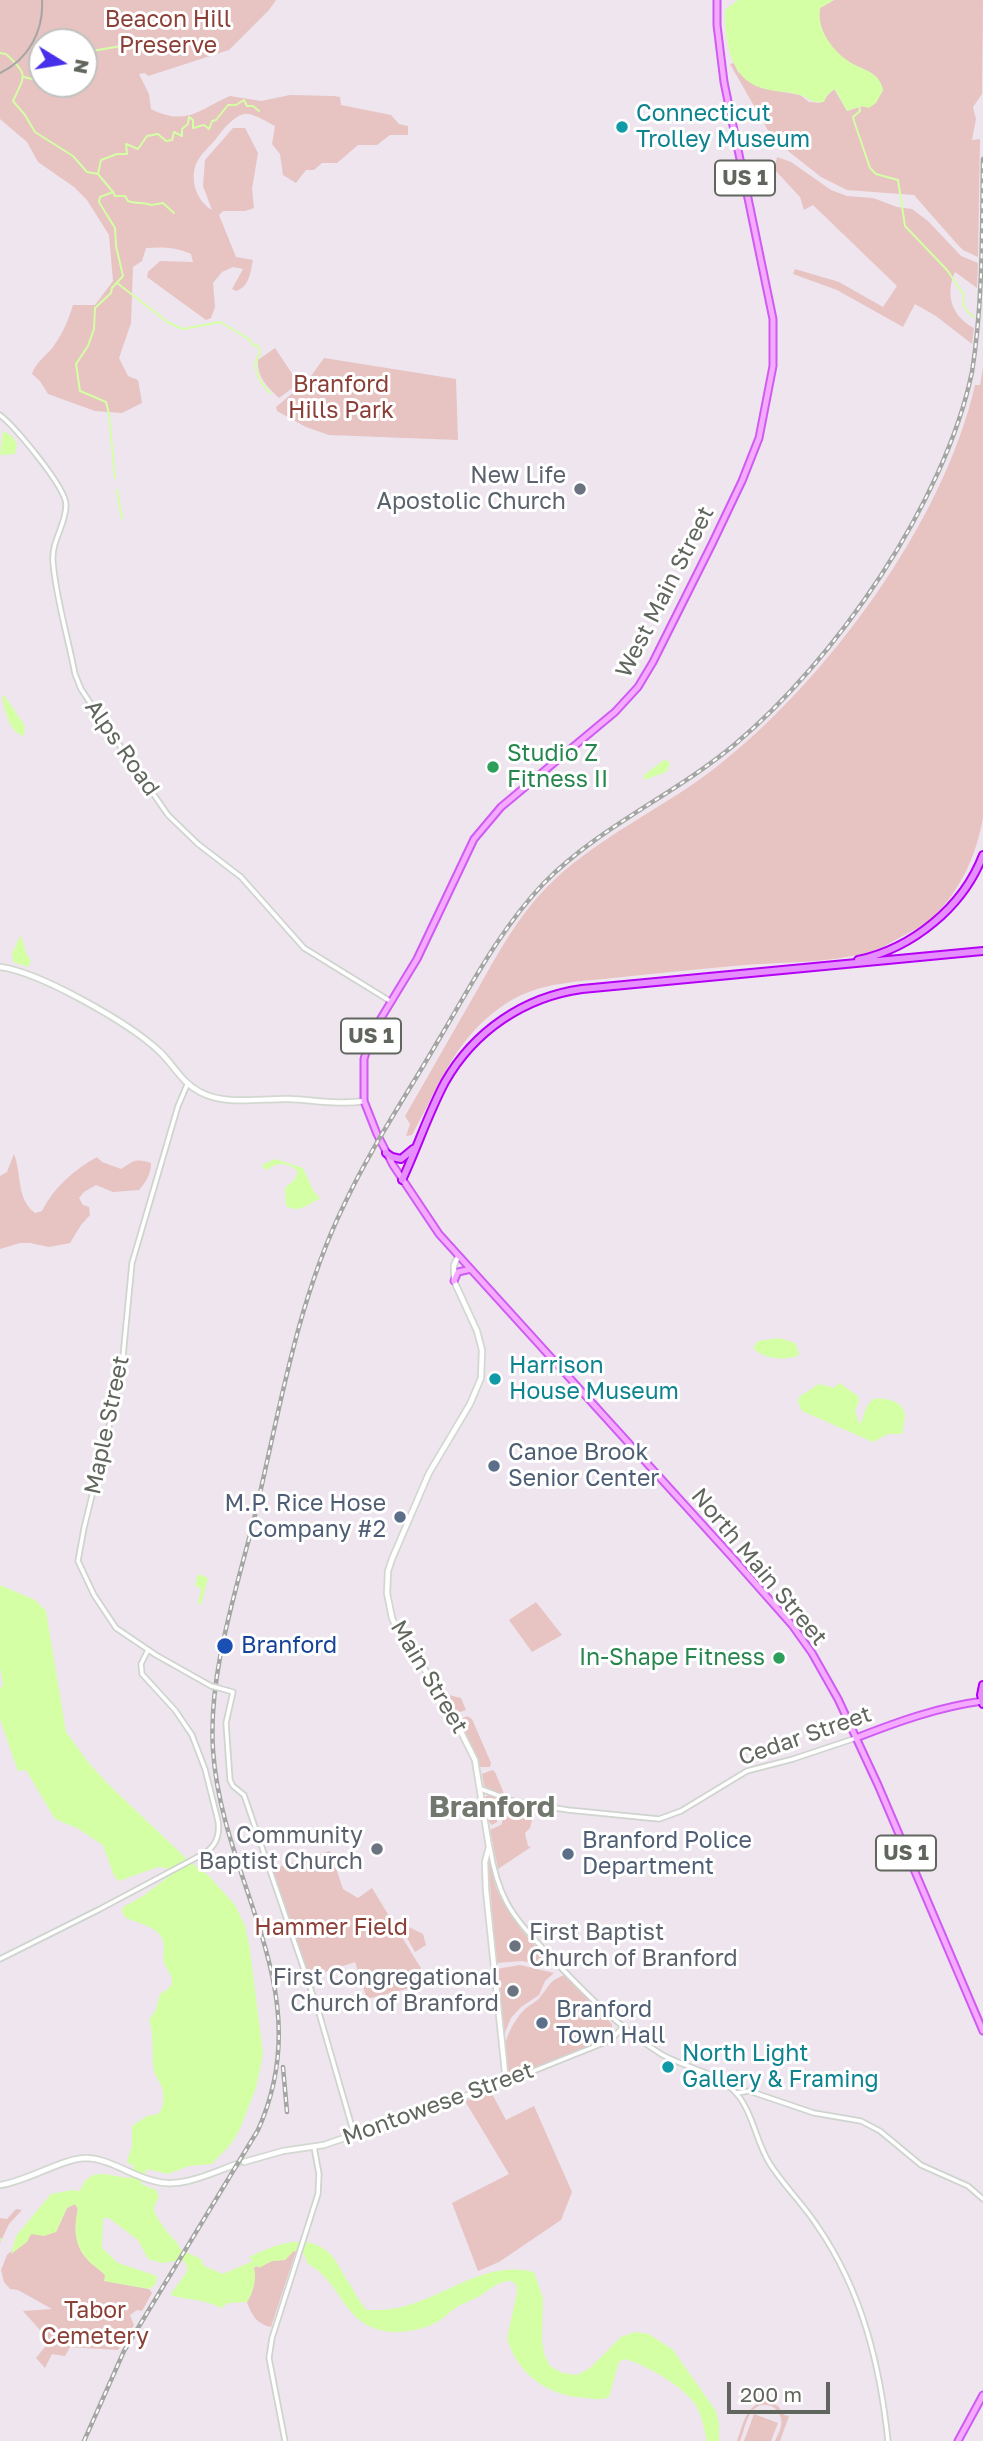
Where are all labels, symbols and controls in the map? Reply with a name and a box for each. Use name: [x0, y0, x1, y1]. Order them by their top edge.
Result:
park label: Beacon Hill Preserve: [105, 6, 231, 60]
north arrow: [28, 28, 98, 98]
text: N: [69, 57, 95, 76]
place label: Connecticut Trolley Museum: [636, 100, 810, 154]
marker: Connecticut Trolley Museum: [614, 119, 630, 135]
road number: US 1: [715, 160, 775, 196]
park label: Branford Hills Park: [288, 371, 394, 425]
place label: New Life Apostolic Church: [377, 462, 566, 516]
marker: New Life Apostolic Church: [572, 481, 588, 497]
street label: West Main Street: [610, 502, 720, 682]
street label: Alps Road: [79, 695, 165, 801]
place label: Studio Z Fitness II: [507, 740, 608, 794]
marker: Studio Z Fitness II: [485, 759, 501, 775]
road number: US 1: [341, 1018, 401, 1054]
place label: Harrison House Museum: [509, 1352, 679, 1406]
street label: Maple Street: [79, 1353, 135, 1497]
marker: Harrison House Museum: [487, 1371, 503, 1387]
place label: Canoe Brook Senior Center: [508, 1439, 659, 1493]
marker: Canoe Brook Senior Center: [486, 1458, 502, 1474]
street label: North Main Street: [685, 1483, 833, 1651]
place label: M.P. Rice Hose Company #2: [225, 1490, 386, 1544]
marker: M.P. Rice Hose Company #2: [392, 1509, 408, 1525]
street label: Main Street: [384, 1615, 474, 1739]
place label: Branford: [241, 1632, 337, 1660]
marker: Branford: [215, 1636, 235, 1656]
place label: In-Shape Fitness: [579, 1644, 765, 1672]
marker: In-Shape Fitness: [771, 1650, 787, 1666]
street label: Cedar Street: [735, 1700, 875, 1772]
district label: Branford: [429, 1789, 555, 1825]
place label: Community Baptist Church: [199, 1822, 363, 1876]
place label: Branford Police Department: [582, 1827, 752, 1881]
road number: US 1: [876, 1836, 936, 1870]
marker: Community Baptist Church: [369, 1841, 385, 1857]
marker: Branford Police Department: [560, 1846, 576, 1862]
park label: Hammer Field: [254, 1914, 408, 1942]
place label: First Baptist Church of Branford: [529, 1919, 738, 1973]
marker: First Baptist Church of Branford: [507, 1938, 523, 1954]
place label: First Congregational Church of Branford: [273, 1964, 499, 2018]
marker: First Congregational Church of Branford: [505, 1983, 521, 1999]
place label: Branford Town Hall: [556, 1996, 665, 2050]
marker: Branford Town Hall: [534, 2015, 550, 2031]
place label: North Light Gallery & Framing: [682, 2040, 879, 2094]
street label: Montowese Street: [339, 2057, 537, 2151]
marker: North Light Gallery & Framing: [660, 2059, 676, 2075]
park label: Tabor Cemetery: [41, 2297, 149, 2351]
scale bar: [731, 2368, 834, 2412]
text: 200 m: [740, 2381, 802, 2407]

